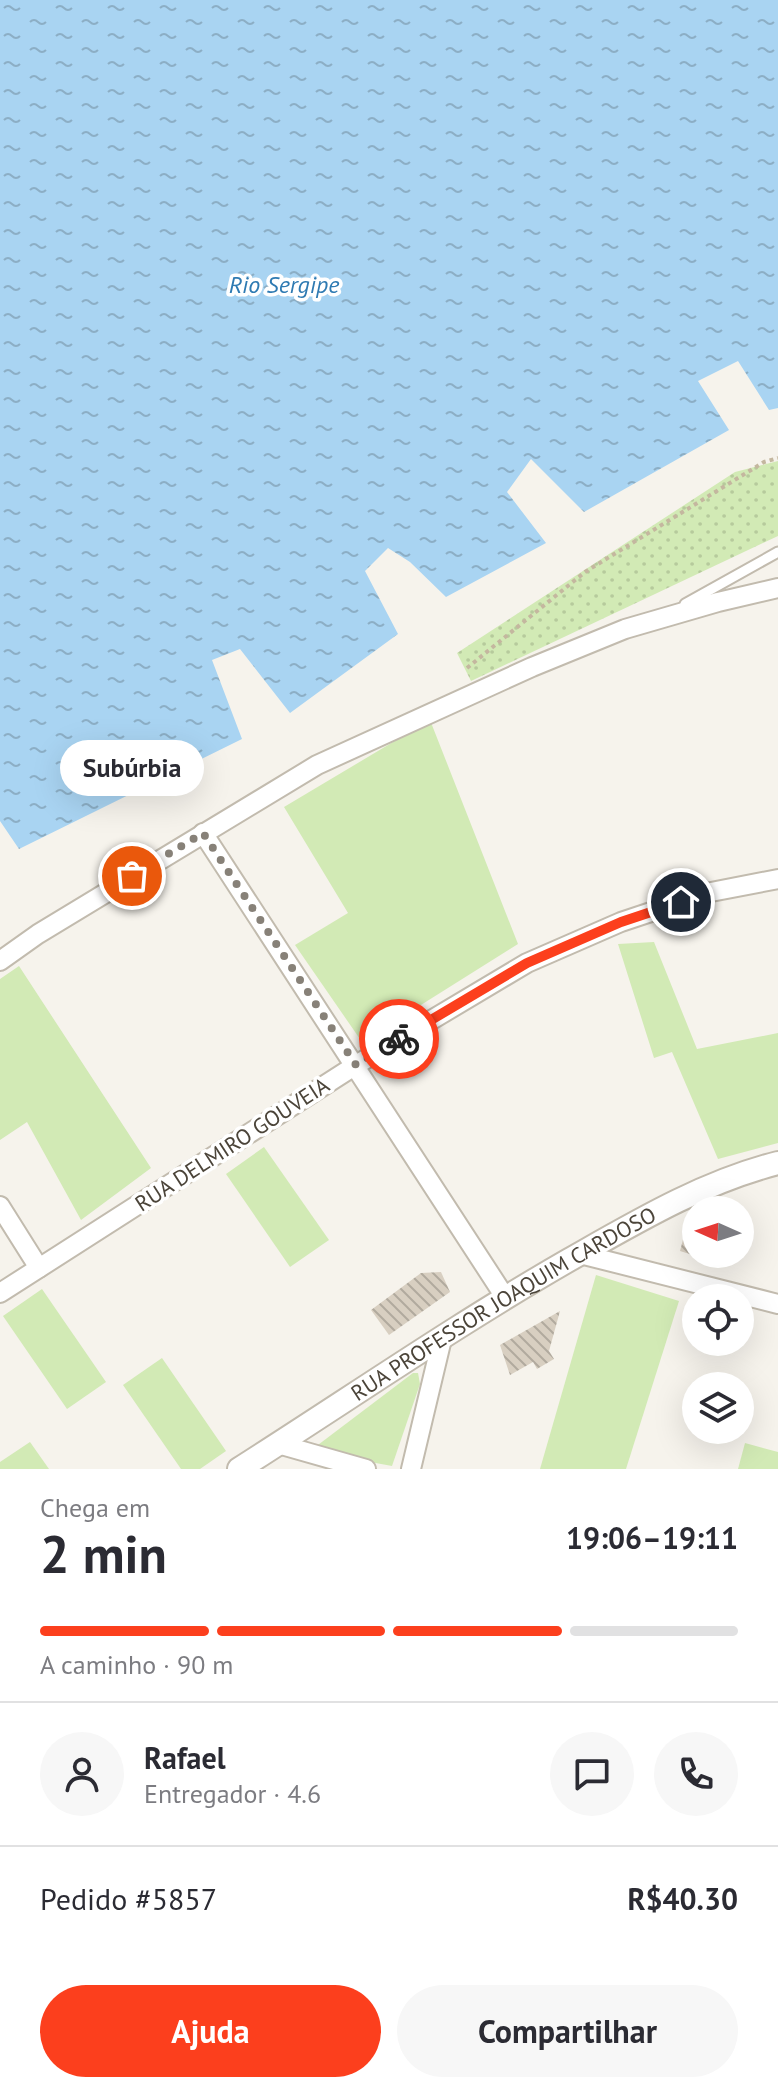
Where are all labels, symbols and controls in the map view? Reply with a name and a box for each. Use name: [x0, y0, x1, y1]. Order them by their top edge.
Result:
water label: Rio Sergipe: [229, 269, 339, 300]
callout: Subúrbia: [60, 740, 204, 796]
text: Subúrbia: [83, 751, 181, 784]
pin: [98, 842, 166, 910]
icon: bag: [110, 854, 154, 898]
pin: [647, 868, 715, 936]
icon: home: [659, 880, 703, 924]
courier: [359, 999, 439, 1079]
icon: bike: [377, 1017, 421, 1061]
street label: RUA DELMIRO GOUVEIA: [130, 1071, 335, 1217]
north arrow: [682, 1196, 754, 1268]
map controls: [682, 1196, 754, 1444]
street label: RUA PROFESSOR JOAQUIM CARDOSO: [346, 1200, 661, 1407]
button: locate: [682, 1284, 754, 1356]
button: layers: [682, 1372, 754, 1444]
text: Chega em: [40, 1491, 150, 1524]
text: 19:06–19:11: [566, 1518, 738, 1557]
text: 2 min: [40, 1520, 167, 1587]
text: A caminho · 90 m: [40, 1648, 233, 1681]
button: person: [40, 1732, 124, 1816]
button: chat: [550, 1732, 634, 1816]
button: phone: [654, 1732, 738, 1816]
text: Rafael: [144, 1738, 226, 1777]
text: Entregador · 4.6: [144, 1777, 321, 1810]
text: Pedido #5857: [40, 1879, 217, 1918]
text: R$40.30: [628, 1879, 738, 1918]
button: Ajuda: [40, 1985, 381, 2077]
button: Compartilhar: [397, 1985, 738, 2077]

